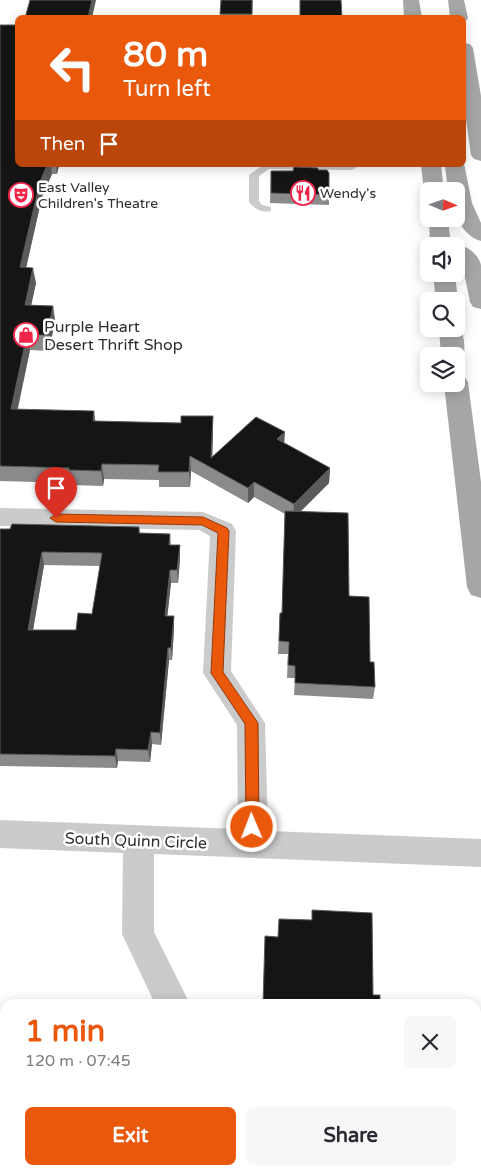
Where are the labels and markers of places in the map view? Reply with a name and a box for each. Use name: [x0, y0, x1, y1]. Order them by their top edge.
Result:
place label: East Valley Children's Theatre: [38, 179, 158, 212]
restaurant icon: Wendy's: [290, 180, 316, 206]
theatre icon: East Valley Children's Theatre: [8, 182, 34, 208]
place label: Wendy's: [320, 185, 376, 202]
place label: Purple Heart Desert Thrift Shop: [44, 317, 183, 355]
shop icon: Purple Heart Desert Thrift Shop: [13, 322, 39, 348]
pin: [35, 467, 77, 518]

